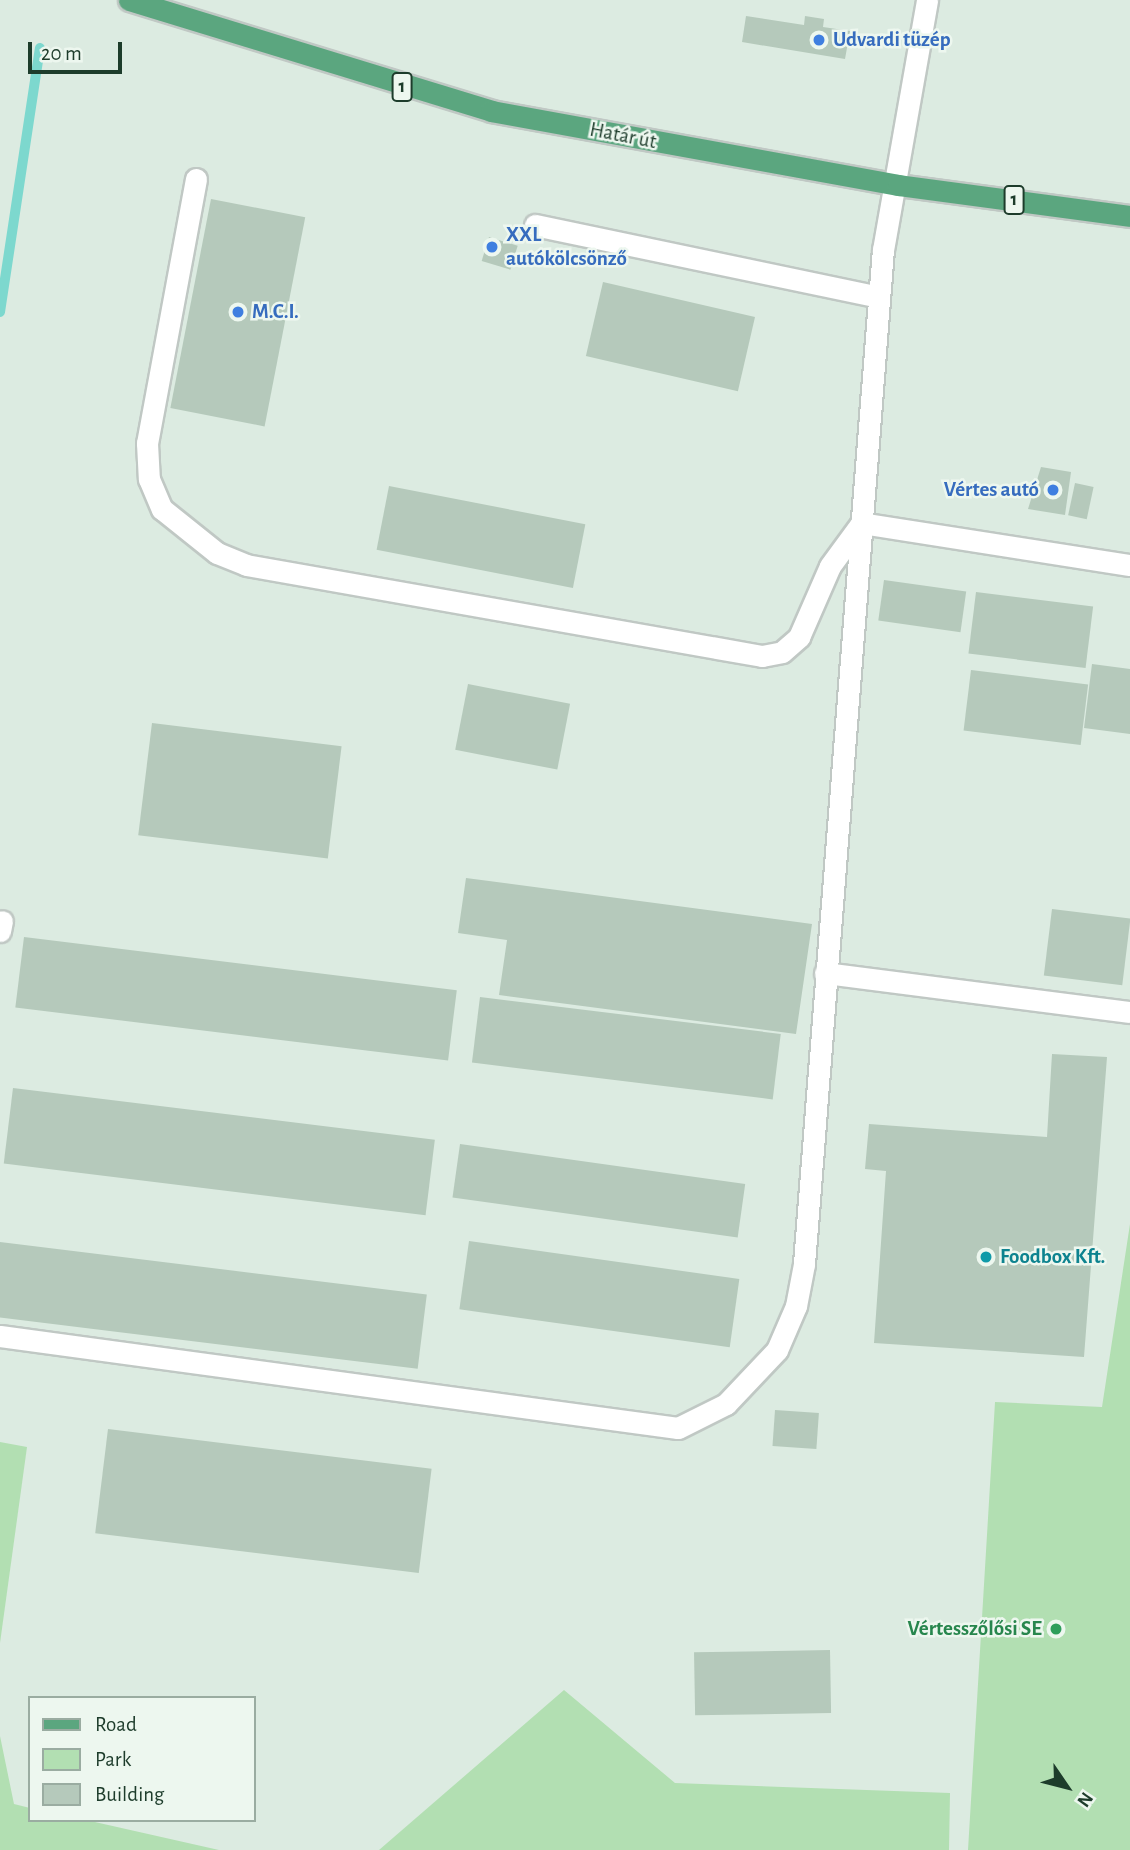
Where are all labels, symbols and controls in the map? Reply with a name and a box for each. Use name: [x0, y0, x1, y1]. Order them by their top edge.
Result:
place label: Udvardi tüzép: [833, 27, 951, 53]
scale bar: [32, 28, 126, 72]
marker: Udvardi tüzép: [811, 32, 827, 48]
text: 20 m: [41, 43, 82, 64]
road number: 1: [392, 72, 412, 102]
street label: Határ út: [587, 117, 659, 155]
road number: 1: [1004, 184, 1024, 216]
place label: XXL autókölcsönző: [506, 222, 627, 272]
marker: XXL autókölcsönző: [484, 239, 500, 255]
place label: M.C.I.: [252, 299, 299, 325]
marker: M.C.I.: [230, 304, 246, 320]
place label: Vértes autó: [944, 477, 1039, 503]
marker: Vértes autó: [1045, 482, 1061, 498]
place label: Foodbox Kft.: [1000, 1244, 1105, 1270]
marker: Foodbox Kft.: [978, 1249, 994, 1265]
place label: Vértesszőlősi SE: [907, 1616, 1042, 1642]
marker: Vértesszőlősi SE: [1048, 1621, 1064, 1637]
legend: [28, 1696, 256, 1822]
text: Road: [95, 1714, 137, 1735]
text: Park: [95, 1749, 131, 1770]
north arrow: [1032, 1752, 1102, 1822]
text: Building: [95, 1784, 164, 1805]
text: N: [1073, 1788, 1096, 1810]

